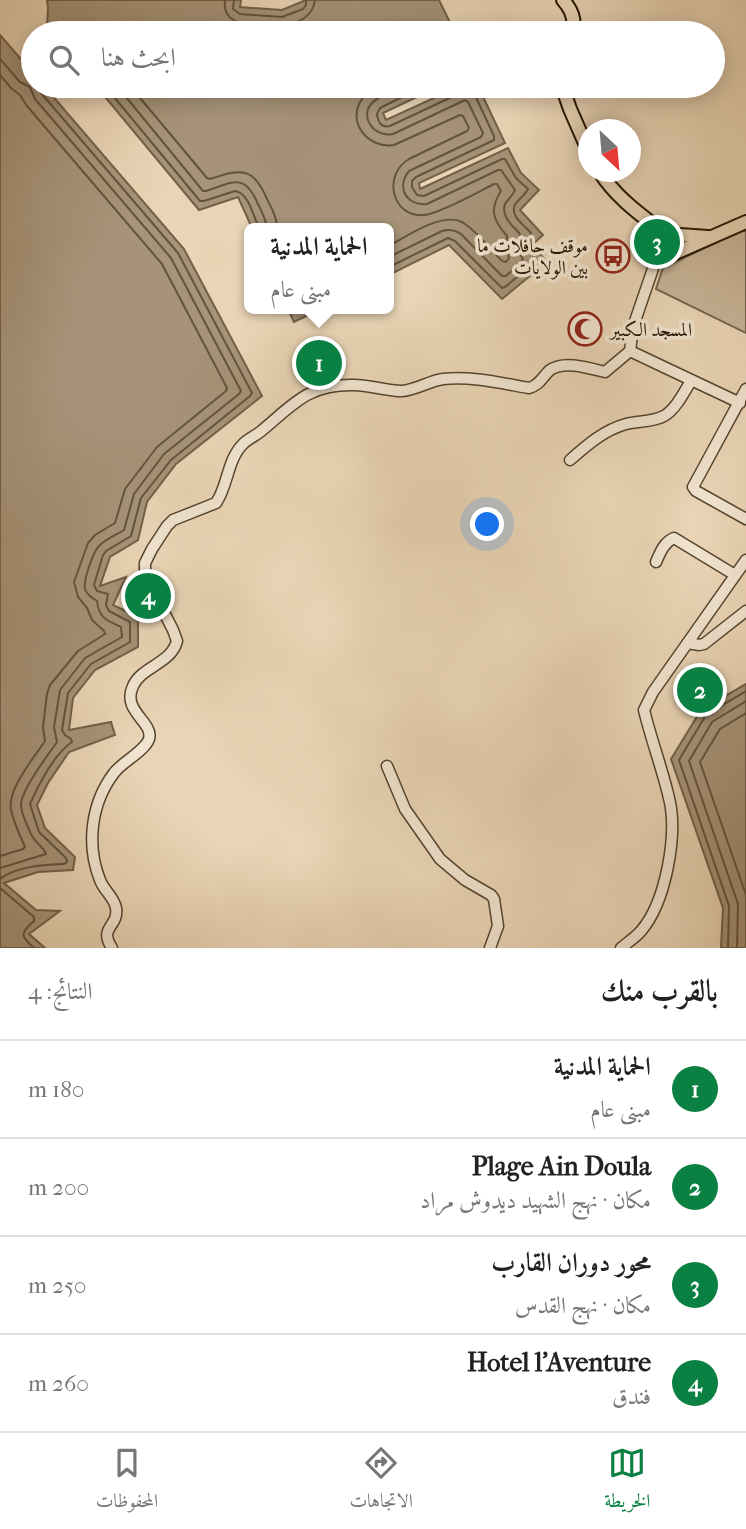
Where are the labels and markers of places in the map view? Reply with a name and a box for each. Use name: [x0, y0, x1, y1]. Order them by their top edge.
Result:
pin: 3: [634, 216, 680, 268]
place label: موقف حافلات ما بين الولايات: [477, 235, 588, 280]
bus stop icon: موقف حافلات ما بين الولايات: [594, 237, 632, 275]
mosque icon: المسجد الكبير: [566, 310, 604, 348]
place label: المسجد الكبير: [608, 319, 692, 341]
pin: 1: [296, 337, 342, 389]
pin: 4: [125, 570, 171, 622]
pin: 2: [677, 664, 723, 716]

